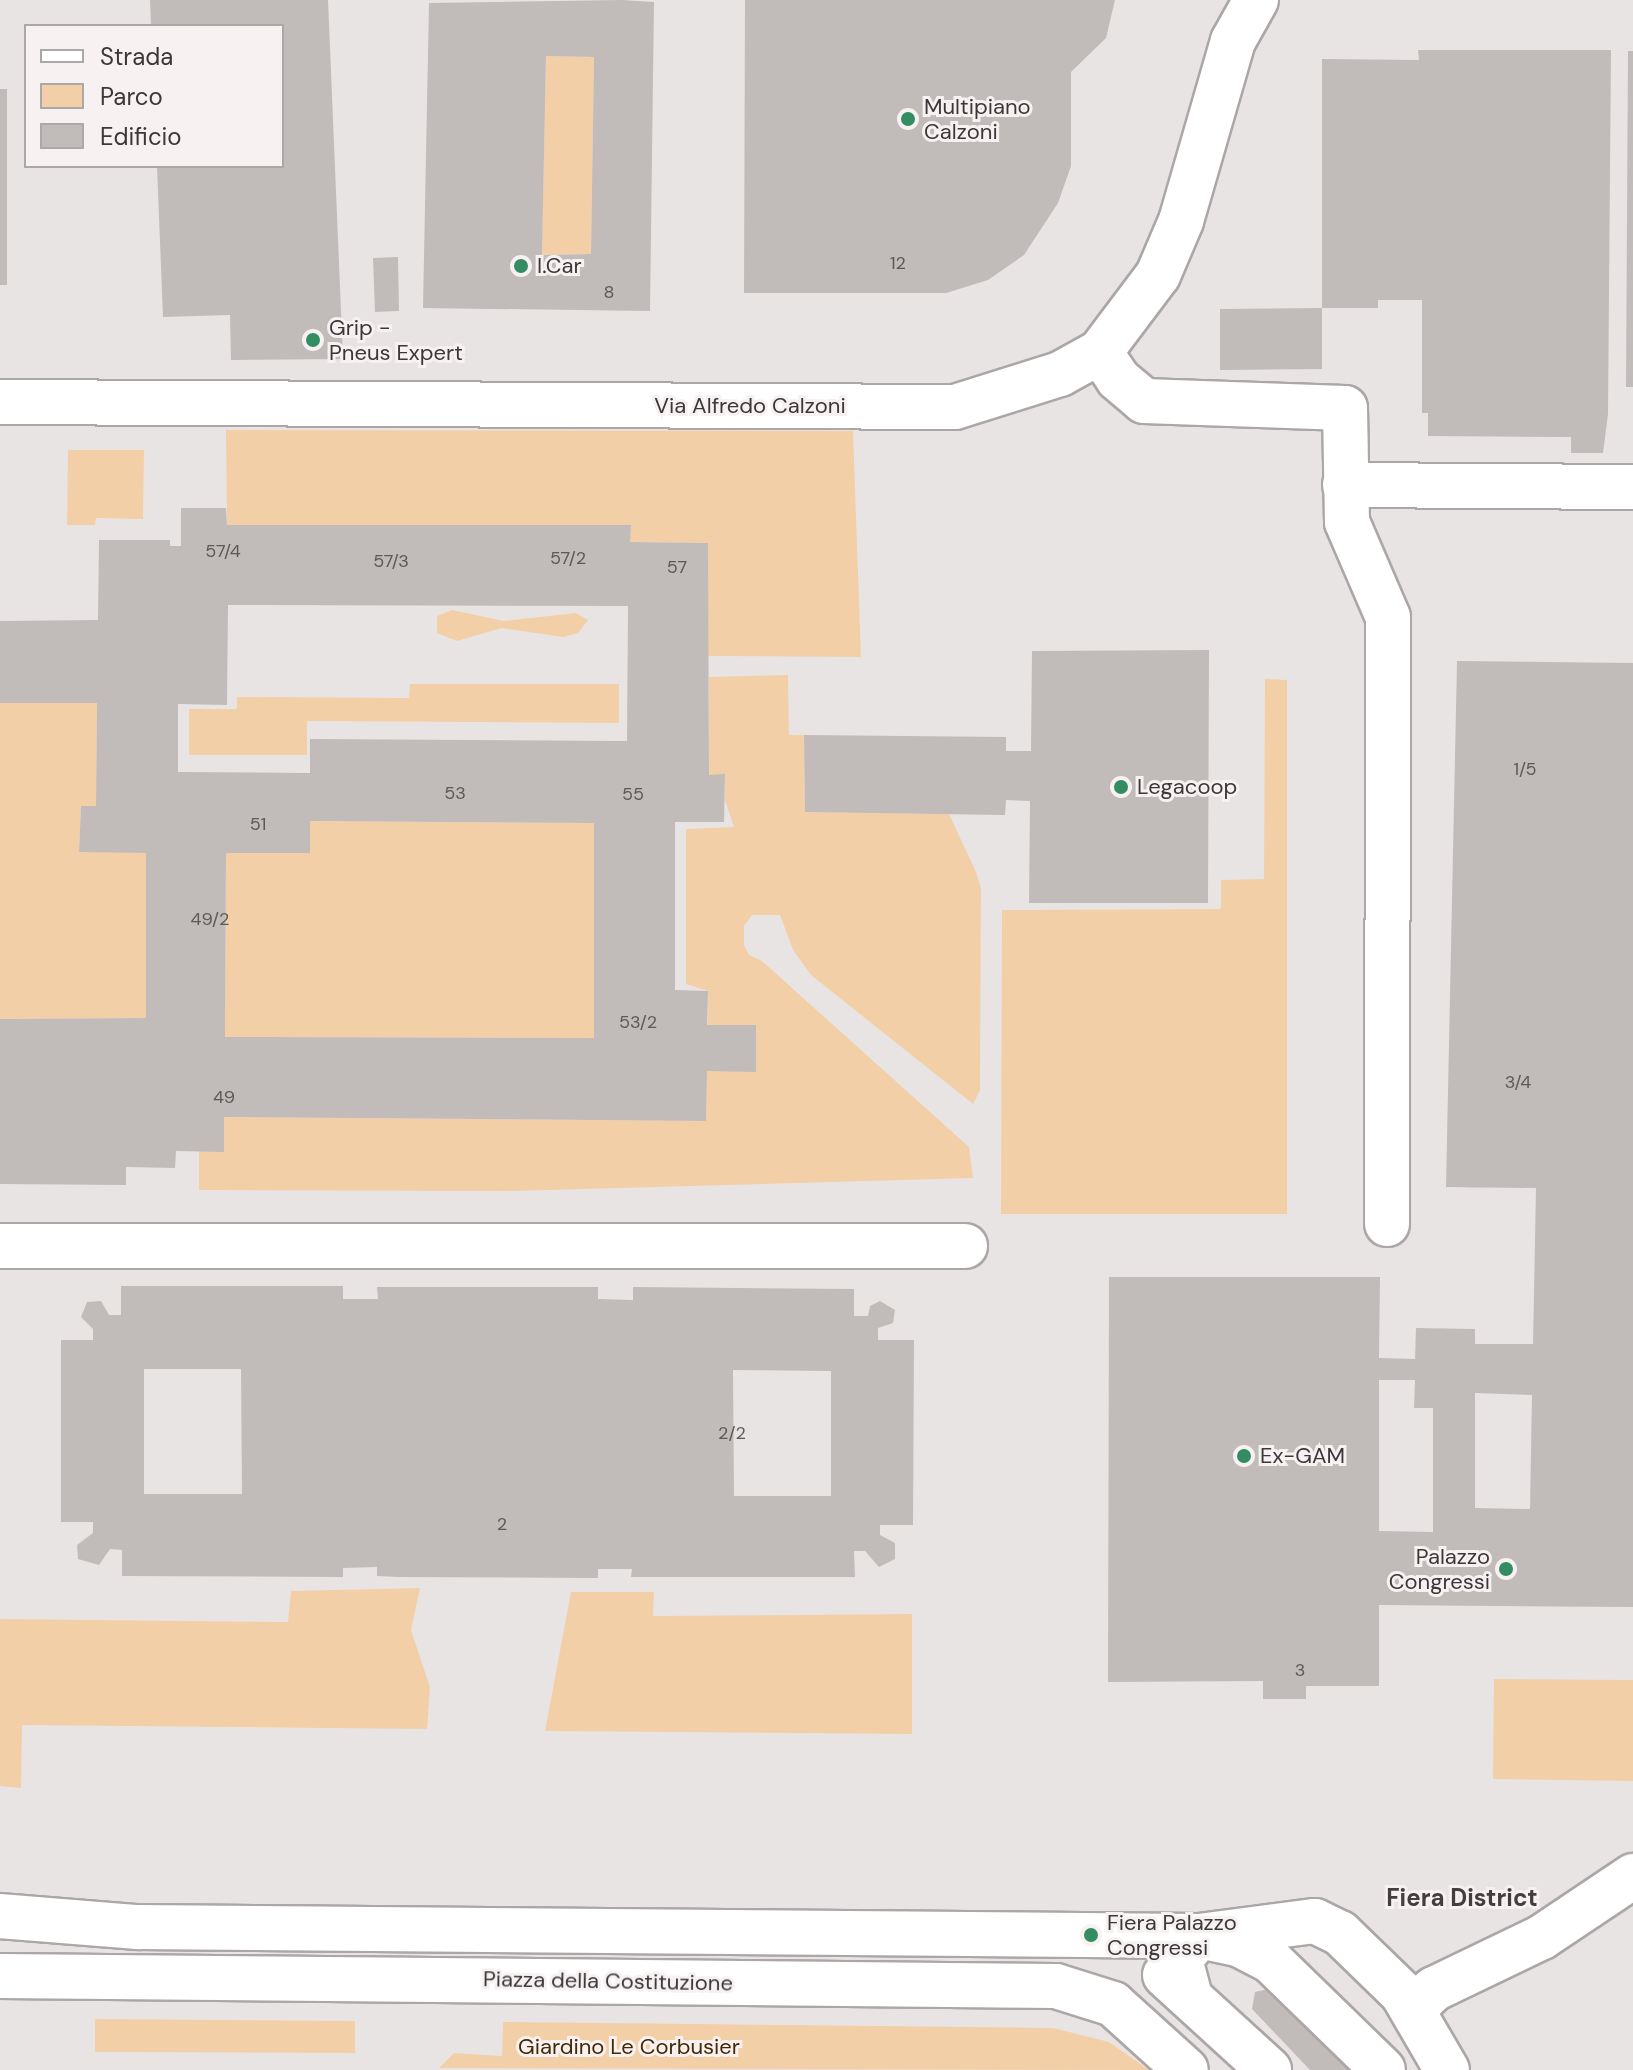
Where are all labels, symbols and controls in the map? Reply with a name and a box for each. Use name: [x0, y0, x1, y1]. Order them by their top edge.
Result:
legend: [24, 24, 284, 168]
text: Strada: [100, 41, 173, 72]
text: Parco: [100, 81, 163, 112]
place label: Multipiano Calzoni: [924, 93, 1031, 144]
marker: Multipiano Calzoni: [899, 110, 917, 128]
text: Edificio: [100, 121, 182, 152]
house number: 12: [890, 252, 906, 274]
place label: I.Car: [537, 253, 582, 279]
marker: I.Car: [512, 257, 530, 275]
house number: 8: [604, 281, 614, 303]
place label: Grip - Pneus Expert: [329, 314, 463, 366]
marker: Grip - Pneus Expert: [304, 331, 322, 349]
street label: Via Alfredo Calzoni: [654, 393, 846, 419]
house number: 57/4: [205, 540, 241, 562]
house number: 57/2: [550, 547, 586, 569]
house number: 57/3: [373, 550, 409, 572]
house number: 57: [667, 556, 687, 578]
house number: 1/5: [1513, 758, 1537, 780]
place label: Legacoop: [1137, 774, 1237, 800]
marker: Legacoop: [1112, 778, 1130, 796]
house number: 53: [444, 782, 466, 804]
house number: 55: [622, 783, 644, 805]
house number: 51: [250, 813, 266, 835]
house number: 49/2: [191, 908, 229, 930]
house number: 53/2: [619, 1011, 657, 1033]
house number: 3/4: [1505, 1071, 1531, 1093]
house number: 49: [213, 1086, 235, 1108]
house number: 2/2: [718, 1422, 746, 1444]
place label: Ex-GAM: [1260, 1443, 1345, 1469]
marker: Ex-GAM: [1235, 1447, 1253, 1465]
house number: 2: [497, 1513, 507, 1535]
place label: Palazzo Congressi: [1389, 1543, 1490, 1594]
marker: Palazzo Congressi: [1497, 1560, 1515, 1578]
house number: 3: [1295, 1659, 1305, 1681]
district label: Fiera District: [1386, 1884, 1538, 1912]
place label: Fiera Palazzo Congressi: [1107, 1909, 1237, 1960]
marker: Fiera Palazzo Congressi: [1082, 1926, 1100, 1944]
street label: Piazza della Costituzione: [483, 1966, 733, 1996]
park label: Giardino Le Corbusier: [518, 2034, 740, 2060]

